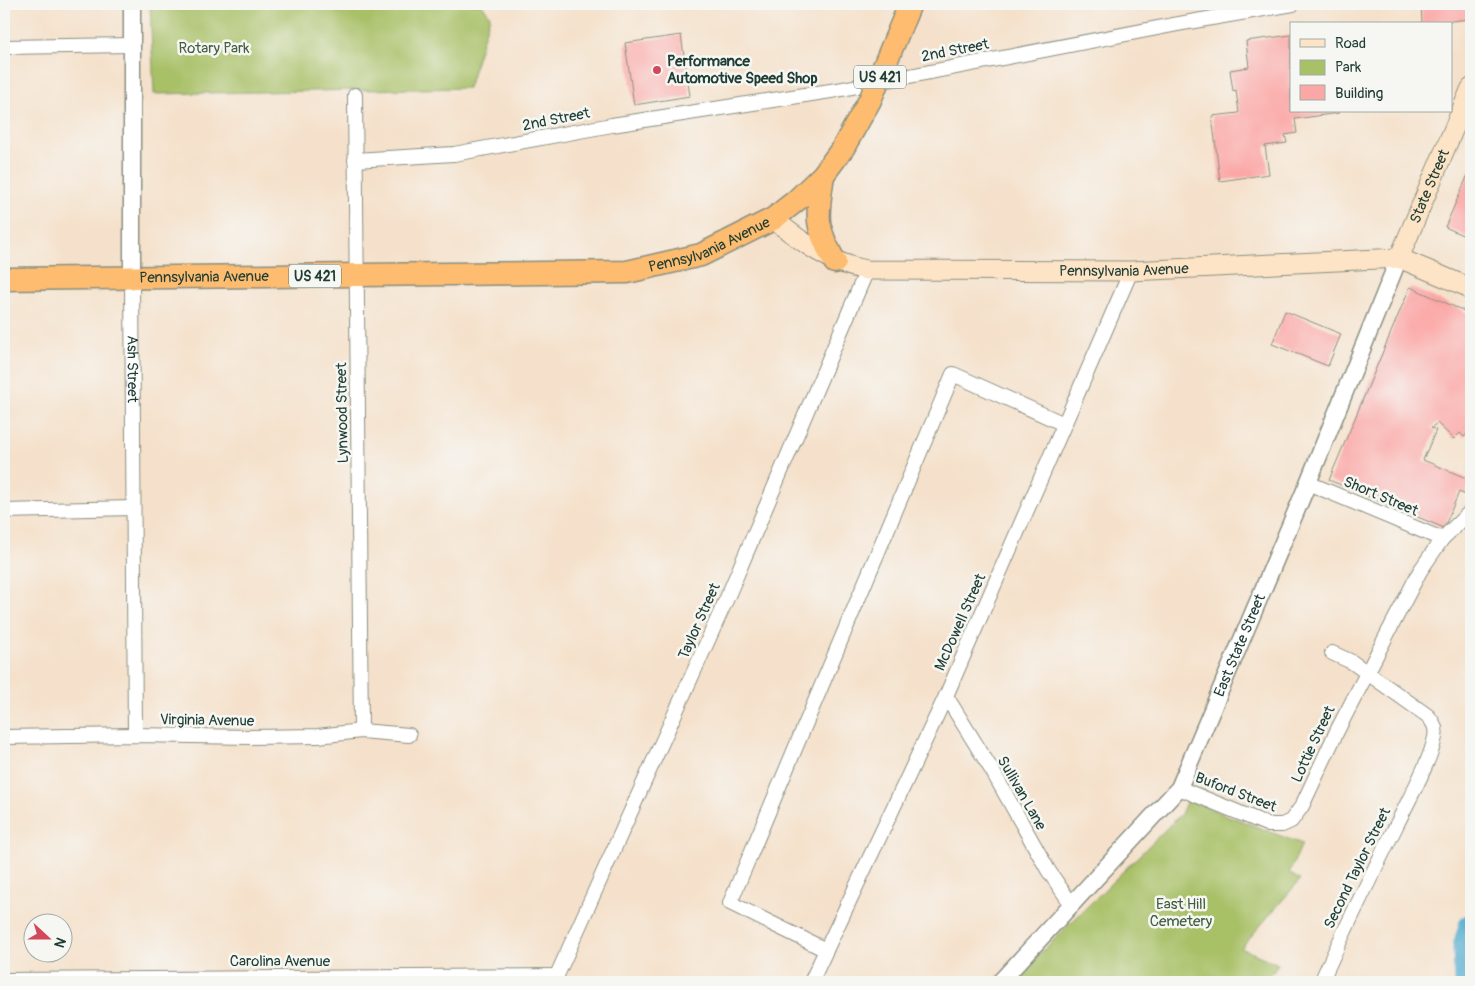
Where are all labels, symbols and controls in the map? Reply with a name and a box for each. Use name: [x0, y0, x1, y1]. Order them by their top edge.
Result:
legend: [1290, 22, 1452, 112]
street label: 2nd Street: [920, 34, 991, 66]
text: Road: [1335, 34, 1366, 53]
park label: Rotary Park: [178, 39, 250, 58]
place label: Performance Automotive Speed Shop: [667, 52, 818, 88]
text: Park: [1335, 58, 1362, 77]
marker: Performance Automotive Speed Shop: [651, 64, 663, 76]
road number: US 421: [854, 66, 906, 88]
text: Building: [1335, 84, 1383, 103]
street label: 2nd Street: [521, 103, 592, 135]
street label: State Street: [1406, 146, 1454, 226]
street label: Pennsylvania Avenue: [647, 213, 774, 277]
street label: Pennsylvania Avenue: [1059, 259, 1190, 281]
road number: US 421: [289, 264, 341, 288]
street label: Pennsylvania Avenue: [139, 267, 270, 287]
street label: Ash Street: [122, 335, 142, 404]
street label: Lynwood Street: [332, 361, 353, 464]
street label: Short Street: [1341, 472, 1422, 521]
street label: McDowell Street: [931, 570, 991, 674]
street label: Taylor Street: [674, 579, 725, 662]
street label: East State Street: [1210, 590, 1270, 700]
street label: Lottie Street: [1287, 702, 1340, 786]
street label: Virginia Avenue: [160, 710, 255, 731]
street label: Sullivan Lane: [993, 753, 1051, 834]
street label: Buford Street: [1192, 768, 1280, 817]
street label: Second Taylor Street: [1320, 804, 1395, 932]
park label: East Hill Cemetery: [1150, 895, 1213, 931]
north arrow: [22, 914, 72, 964]
text: N: [50, 935, 69, 950]
street label: Carolina Avenue: [230, 952, 331, 971]

